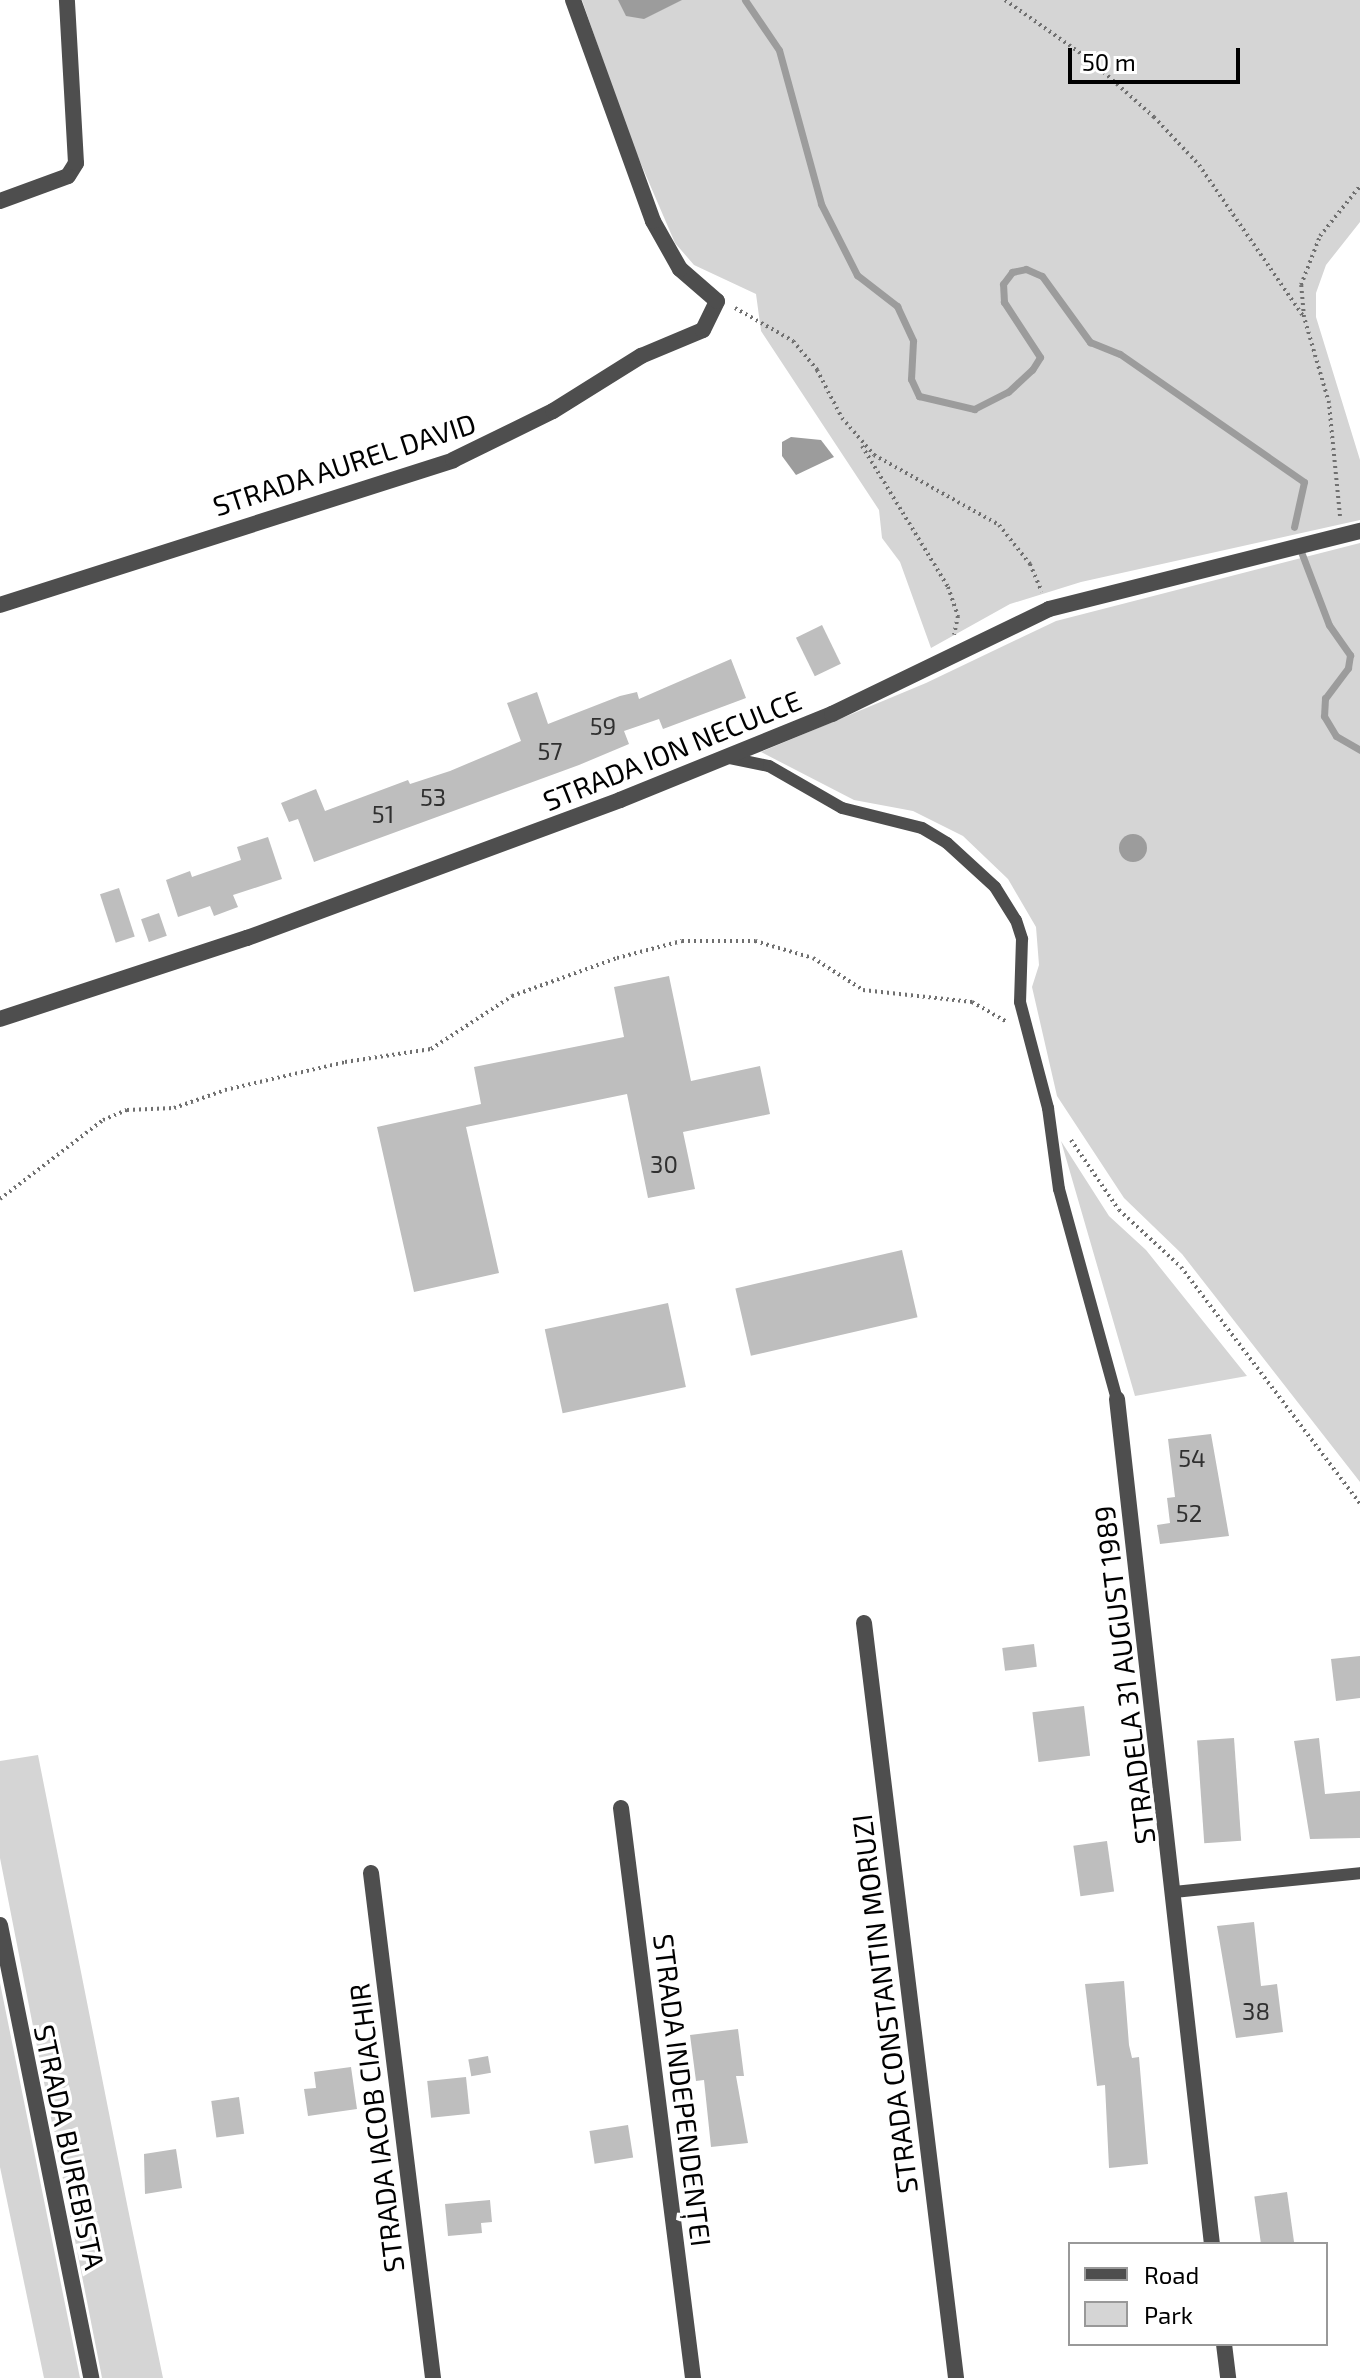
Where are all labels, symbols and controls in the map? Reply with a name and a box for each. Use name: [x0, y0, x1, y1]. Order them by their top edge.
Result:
scale bar: [1072, 32, 1244, 82]
text: 50 m: [1082, 47, 1136, 76]
street label: STRADA AUREL DAVID: [207, 405, 481, 523]
street label: STRADA ION NECULCE: [538, 683, 806, 817]
house number: 59: [590, 712, 616, 740]
house number: 57: [537, 737, 563, 765]
house number: 53: [420, 783, 446, 811]
house number: 51: [372, 800, 394, 828]
house number: 30: [650, 1150, 678, 1178]
house number: 54: [1178, 1444, 1206, 1472]
house number: 52: [1176, 1499, 1202, 1527]
street label: STRADELA 31 AUGUST 1989: [1086, 1503, 1162, 1847]
street label: STRADA CONSTANTIN MORUZI: [844, 1812, 924, 2196]
street label: STRADA INDEPENDENȚEI: [647, 1931, 719, 2249]
street label: STRADA IACOB CIACHIR: [342, 1981, 410, 2275]
house number: 38: [1242, 1997, 1270, 2025]
street label: STRADA BUREBISTA: [28, 2021, 112, 2273]
legend: [1068, 2242, 1328, 2346]
text: Road: [1144, 2260, 1199, 2289]
text: Park: [1144, 2300, 1193, 2329]

